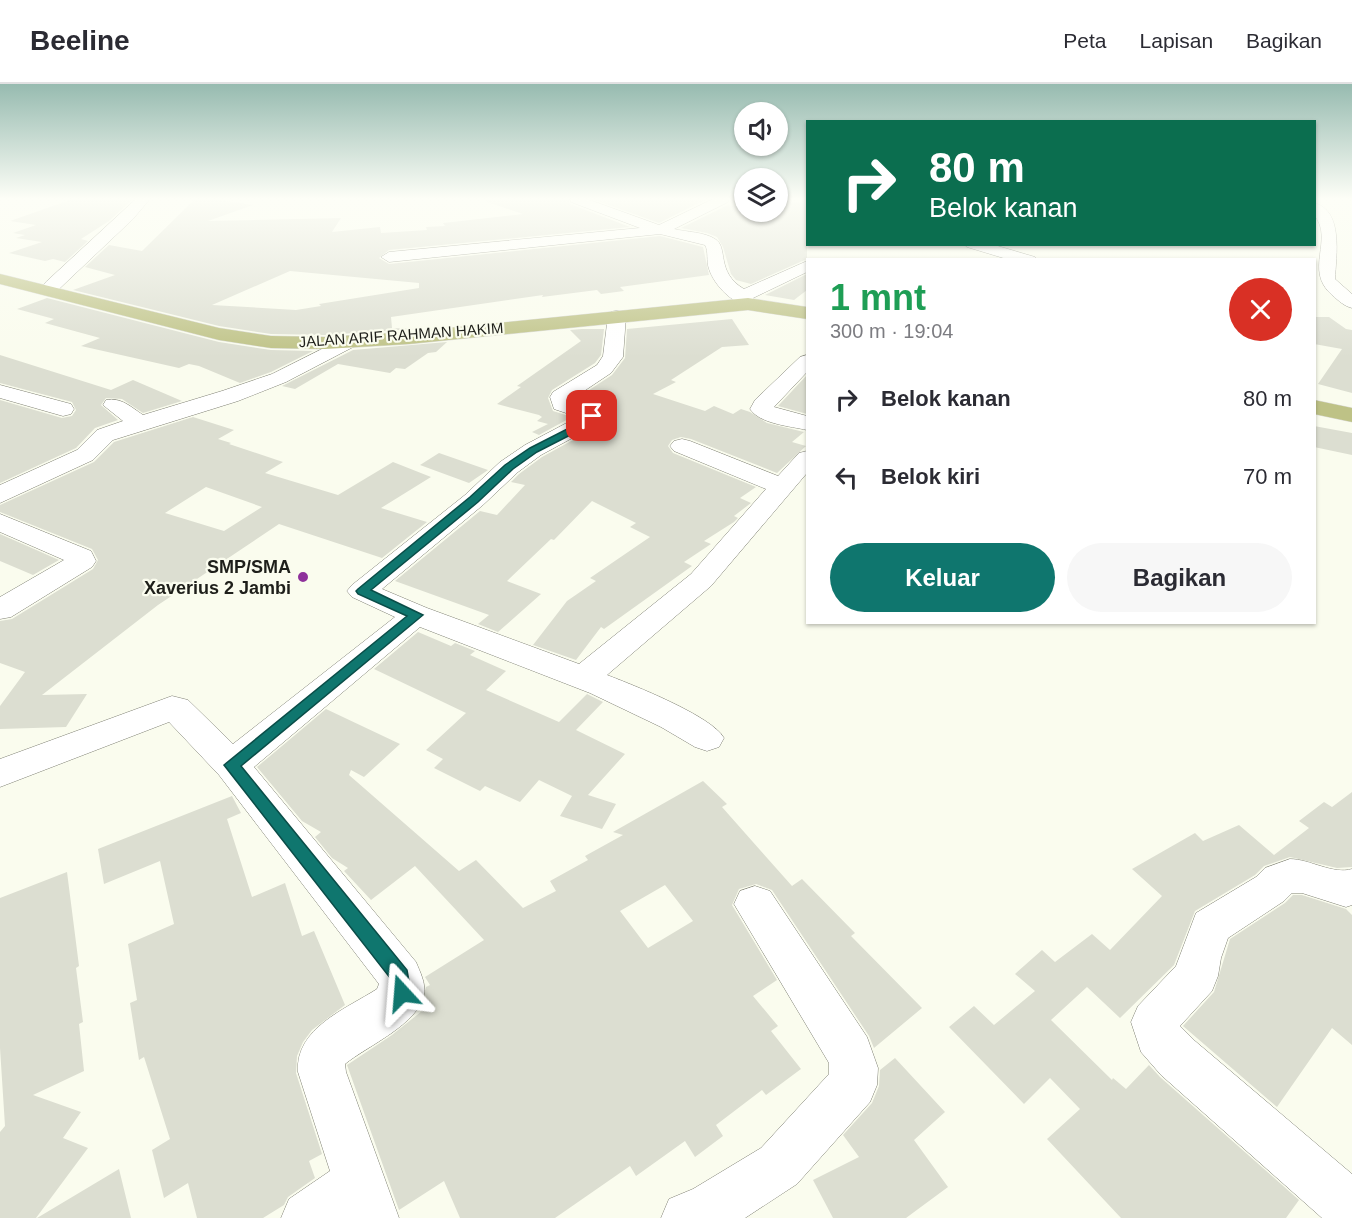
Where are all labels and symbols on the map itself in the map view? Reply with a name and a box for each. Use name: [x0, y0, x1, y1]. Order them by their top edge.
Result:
street label: JALAN ARIF RAHMAN HAKIM: [298, 319, 504, 350]
pin: [566, 390, 617, 441]
place label: SMP/SMA Xaverius 2 Jambi: [144, 557, 291, 598]
marker: SMP/SMA Xaverius 2 Jambi: [296, 570, 310, 584]
position arrow: [370, 961, 434, 1025]

